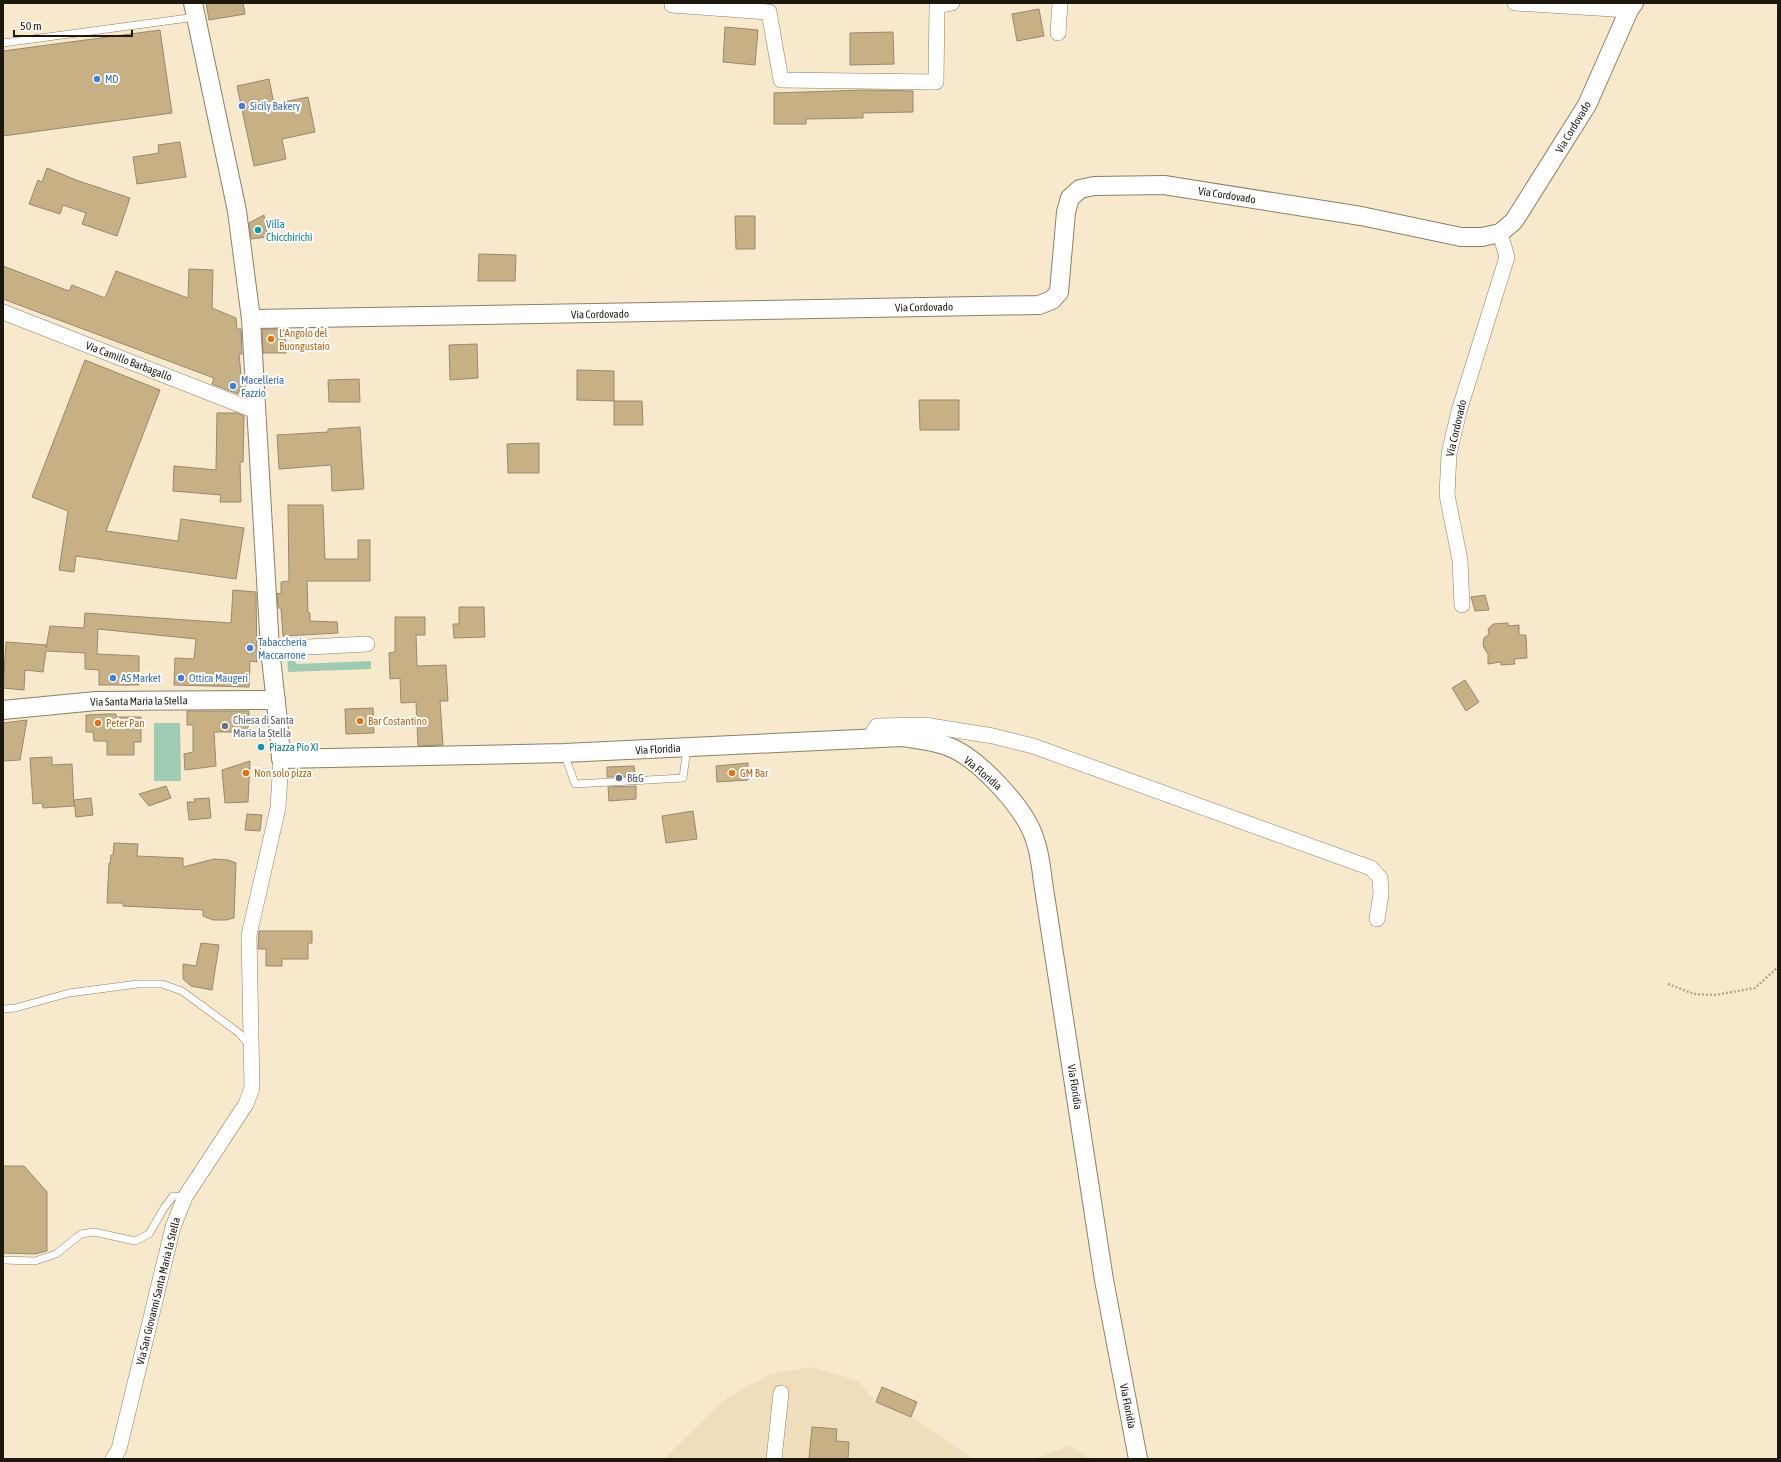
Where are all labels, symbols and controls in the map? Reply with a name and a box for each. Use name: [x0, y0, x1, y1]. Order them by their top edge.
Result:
scale bar: [14, 12, 132, 38]
text: 50 m: [20, 19, 42, 33]
place label: MD: [105, 73, 119, 85]
marker: MD: [92, 74, 102, 84]
street label: Via Cordovado: [1553, 99, 1593, 155]
place label: Sicily Bakery: [250, 100, 301, 112]
marker: Sicily Bakery: [237, 101, 247, 111]
street label: Via Cordovado: [1197, 185, 1257, 205]
place label: Villa Chicchirichì: [266, 218, 313, 243]
marker: Villa Chicchirichì: [253, 225, 263, 235]
street label: Via Cordovado: [895, 300, 953, 314]
street label: Via Cordovado: [571, 307, 629, 321]
place label: L'Angolo del Buongustaio: [279, 327, 330, 352]
marker: L'Angolo del Buongustaio: [266, 334, 276, 344]
street label: Via Camillo Barbagallo: [84, 339, 174, 383]
place label: Macelleria Fazzio: [241, 374, 284, 399]
marker: Macelleria Fazzio: [228, 381, 238, 391]
street label: Via Cordovado: [1444, 398, 1468, 458]
place label: Tabaccheria Maccarrone: [258, 636, 307, 661]
marker: Tabaccheria Maccarrone: [245, 643, 255, 653]
place label: AS Market: [121, 672, 161, 684]
place label: Ottica Maugeri: [189, 672, 248, 684]
marker: AS Market: [108, 673, 118, 683]
marker: Ottica Maugeri: [176, 673, 186, 683]
street label: Via Santa Maria la Stella: [90, 694, 188, 708]
place label: Chiesa di Santa Maria la Stella: [233, 714, 294, 739]
place label: Bar Costantino: [368, 715, 427, 727]
marker: Bar Costantino: [355, 716, 365, 726]
place label: Peter Pan: [106, 717, 145, 729]
marker: Peter Pan: [93, 718, 103, 728]
marker: Chiesa di Santa Maria la Stella: [220, 721, 230, 731]
place label: Piazza Pio XI: [269, 741, 319, 753]
marker: Piazza Pio XI: [256, 742, 266, 752]
street label: Via Floridia: [635, 742, 681, 756]
street label: Via Floridia: [962, 754, 1004, 792]
place label: Non solo pizza: [254, 767, 312, 779]
place label: GM Bar: [740, 767, 769, 779]
marker: Non solo pizza: [241, 768, 251, 778]
marker: GM Bar: [727, 768, 737, 778]
place label: B&G: [627, 772, 644, 784]
marker: B&G: [614, 773, 624, 783]
street label: Via Floridia: [1066, 1064, 1084, 1110]
street label: Via San Giovanni Santa Maria la Stella: [134, 1216, 182, 1366]
street label: Via Floridia: [1118, 1382, 1138, 1430]

